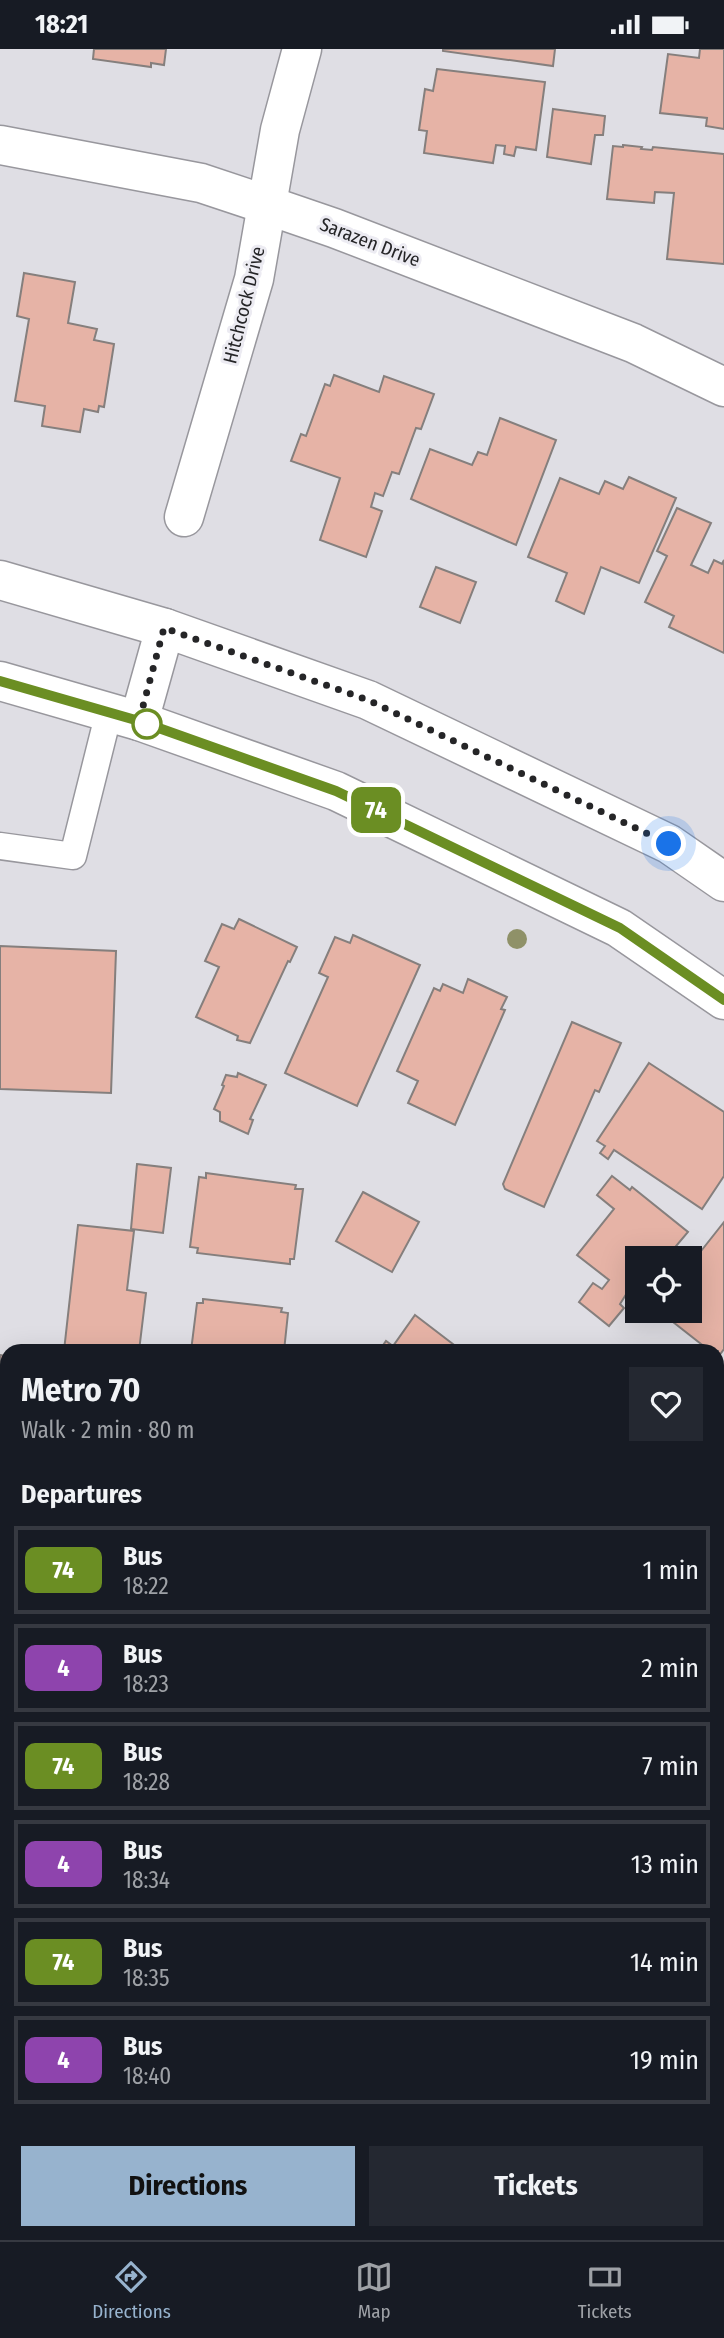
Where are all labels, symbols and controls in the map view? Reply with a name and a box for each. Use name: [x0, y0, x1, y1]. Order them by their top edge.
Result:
text: 18:21: [35, 9, 88, 40]
street label: Sarazen Drive: [317, 212, 423, 272]
street label: Hitchcock Drive: [218, 244, 270, 366]
unlabelled marker: [132, 709, 162, 739]
line badge: 74: [344, 787, 408, 833]
text: 74: [365, 796, 387, 824]
your location: [651, 826, 686, 861]
map controls: [625, 1246, 702, 1323]
button: locate: [625, 1246, 702, 1323]
button: heart: [629, 1367, 703, 1441]
text: Metro 70: [21, 1370, 141, 1410]
text: Walk · 2 min · 80 m: [21, 1416, 194, 1444]
text: Departures: [21, 1479, 142, 1510]
text: Bus: [123, 1541, 162, 1572]
text: 1 min: [643, 1555, 699, 1586]
text: 74: [53, 1556, 74, 1584]
text: 18:22: [123, 1572, 169, 1600]
text: Bus: [123, 1639, 162, 1670]
text: 2 min: [641, 1653, 699, 1684]
text: 4: [57, 1654, 70, 1682]
text: 18:23: [123, 1670, 169, 1698]
text: Bus: [123, 1737, 162, 1768]
text: 7 min: [642, 1751, 699, 1782]
text: 74: [53, 1752, 74, 1780]
text: 18:28: [123, 1768, 170, 1796]
text: Bus: [123, 1835, 162, 1866]
text: 13 min: [631, 1849, 699, 1880]
text: 4: [57, 1850, 70, 1878]
text: 18:34: [123, 1866, 170, 1894]
text: Bus: [123, 1933, 162, 1964]
text: 14 min: [630, 1947, 699, 1978]
text: 74: [53, 1948, 74, 1976]
text: 18:35: [123, 1964, 169, 1992]
text: Bus: [123, 2031, 162, 2062]
text: 19 min: [630, 2045, 699, 2076]
text: 4: [57, 2046, 70, 2074]
text: 18:40: [123, 2062, 171, 2090]
button: Directions: [21, 2146, 355, 2226]
button: Tickets: [369, 2146, 703, 2226]
tab: Directions: [92, 2258, 171, 2323]
tab: Map: [355, 2258, 393, 2323]
tab: Tickets: [578, 2258, 632, 2323]

